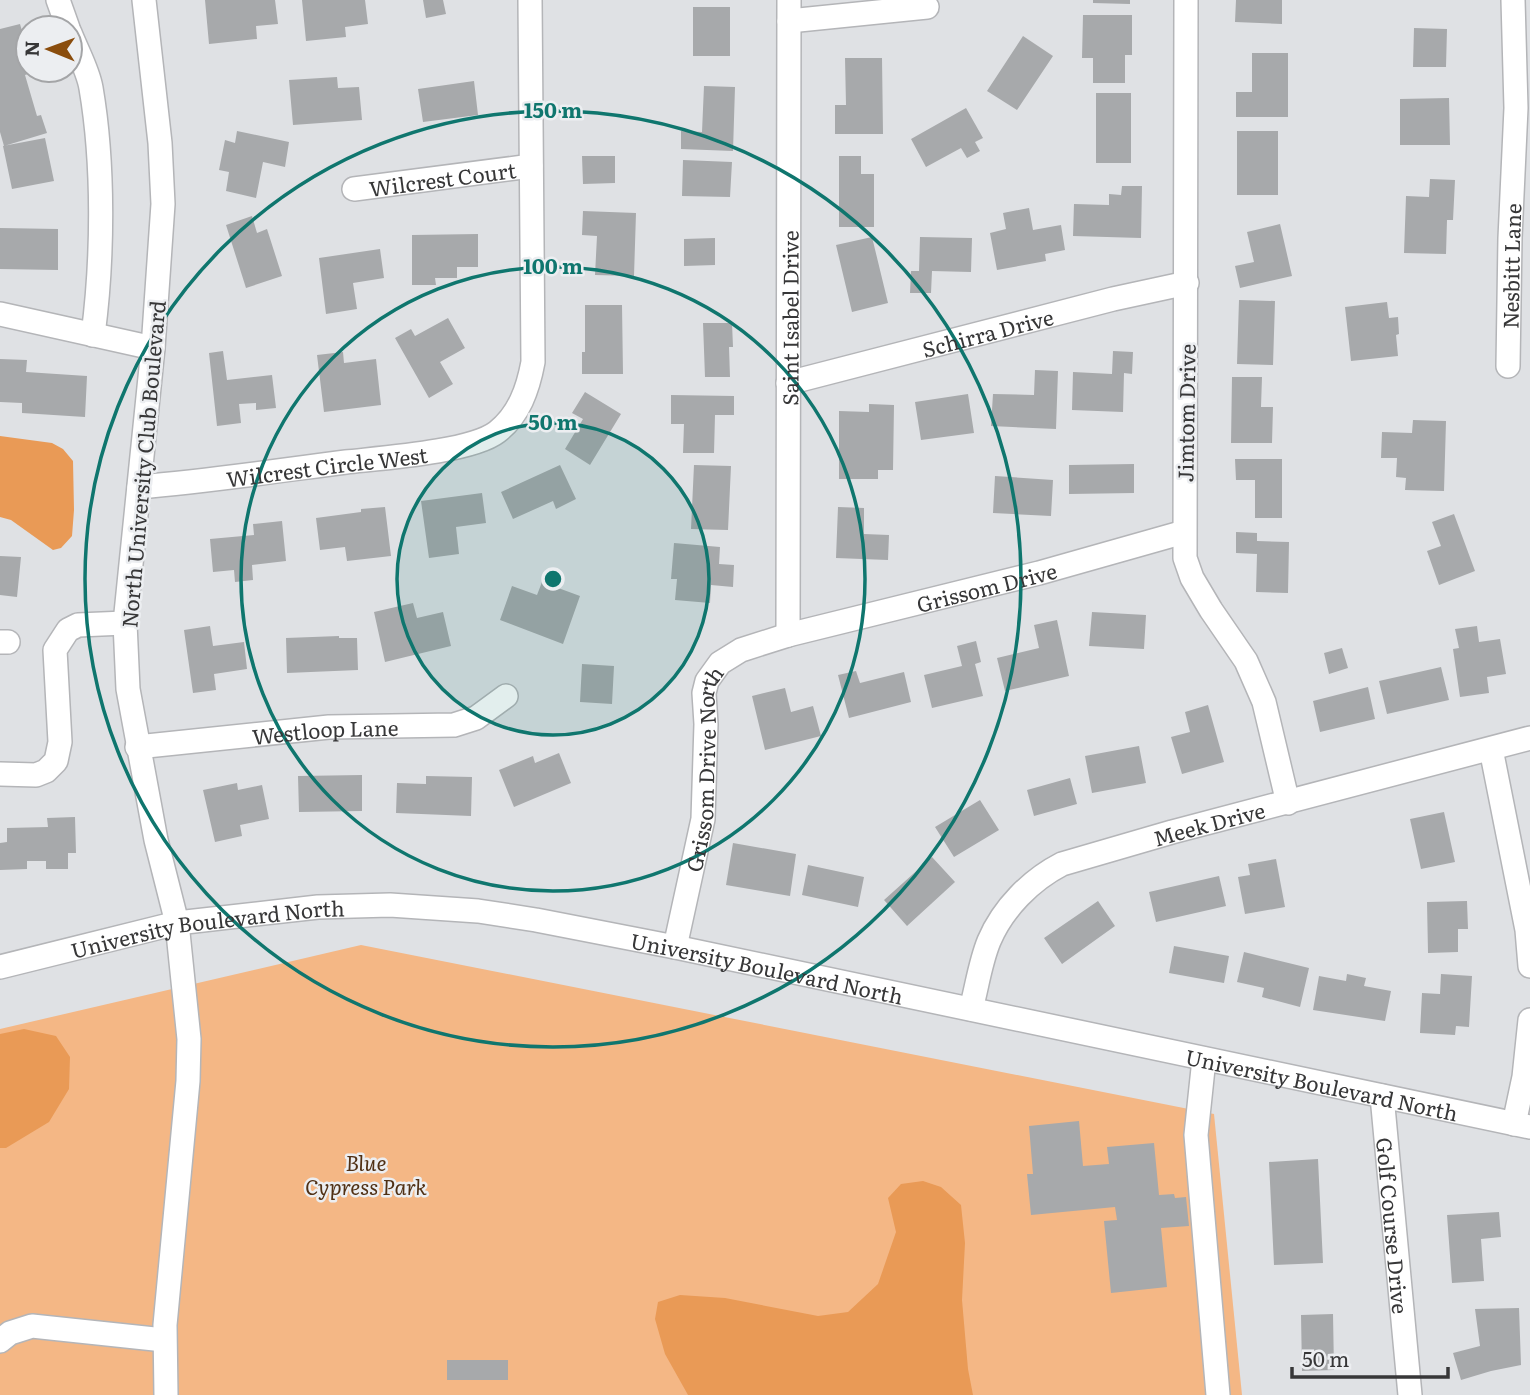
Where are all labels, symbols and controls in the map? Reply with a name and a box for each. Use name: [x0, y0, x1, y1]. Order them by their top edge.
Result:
north arrow: [14, 14, 84, 84]
text: N: [17, 40, 45, 57]
text: 150 m: [524, 93, 582, 124]
street label: Wilcrest Court: [367, 153, 518, 202]
street label: Nesbitt Lane: [1493, 202, 1527, 329]
street label: Saint Isabel Drive: [773, 230, 804, 406]
text: 100 m: [523, 249, 583, 280]
street label: North University Club Boulevard: [112, 299, 172, 629]
street label: Schirra Drive: [918, 300, 1056, 363]
street label: Jimtom Drive: [1168, 343, 1202, 483]
text: 50 m: [528, 405, 578, 436]
street label: Wilcrest Circle West: [224, 437, 430, 493]
street label: Grissom Drive: [913, 553, 1060, 618]
centre of rings: [541, 567, 565, 591]
street label: Grissom Drive North: [676, 658, 730, 874]
street label: Westloop Lane: [250, 710, 399, 750]
street label: Meek Drive: [1149, 793, 1268, 852]
street label: University Boulevard North: [67, 891, 345, 964]
street label: University Boulevard North: [628, 923, 906, 1010]
street label: University Boulevard North: [1183, 1039, 1461, 1127]
street label: Golf Course Drive: [1370, 1136, 1418, 1315]
park label: Blue Cypress Park: [305, 1146, 427, 1201]
scale bar: [1292, 1336, 1448, 1380]
text: 50 m: [1302, 1342, 1349, 1373]

